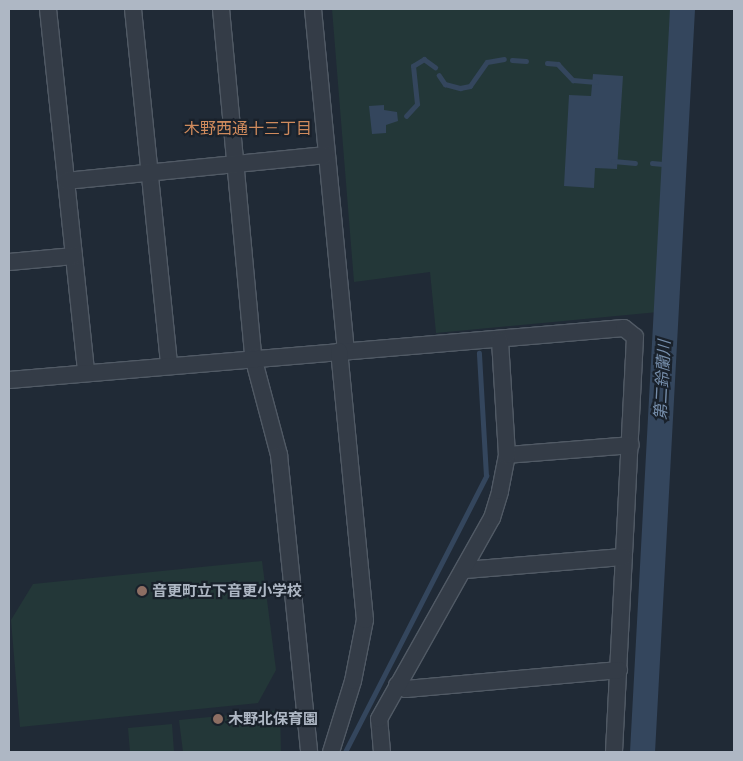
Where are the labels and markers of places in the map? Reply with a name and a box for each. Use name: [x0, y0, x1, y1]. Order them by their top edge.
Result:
place label: 音更町立下音更小学校: [152, 582, 302, 600]
marker: 音更町立下音更小学校: [136, 585, 148, 597]
place label: 木野北保育園: [228, 710, 318, 728]
marker: 木野北保育園: [212, 713, 224, 725]

